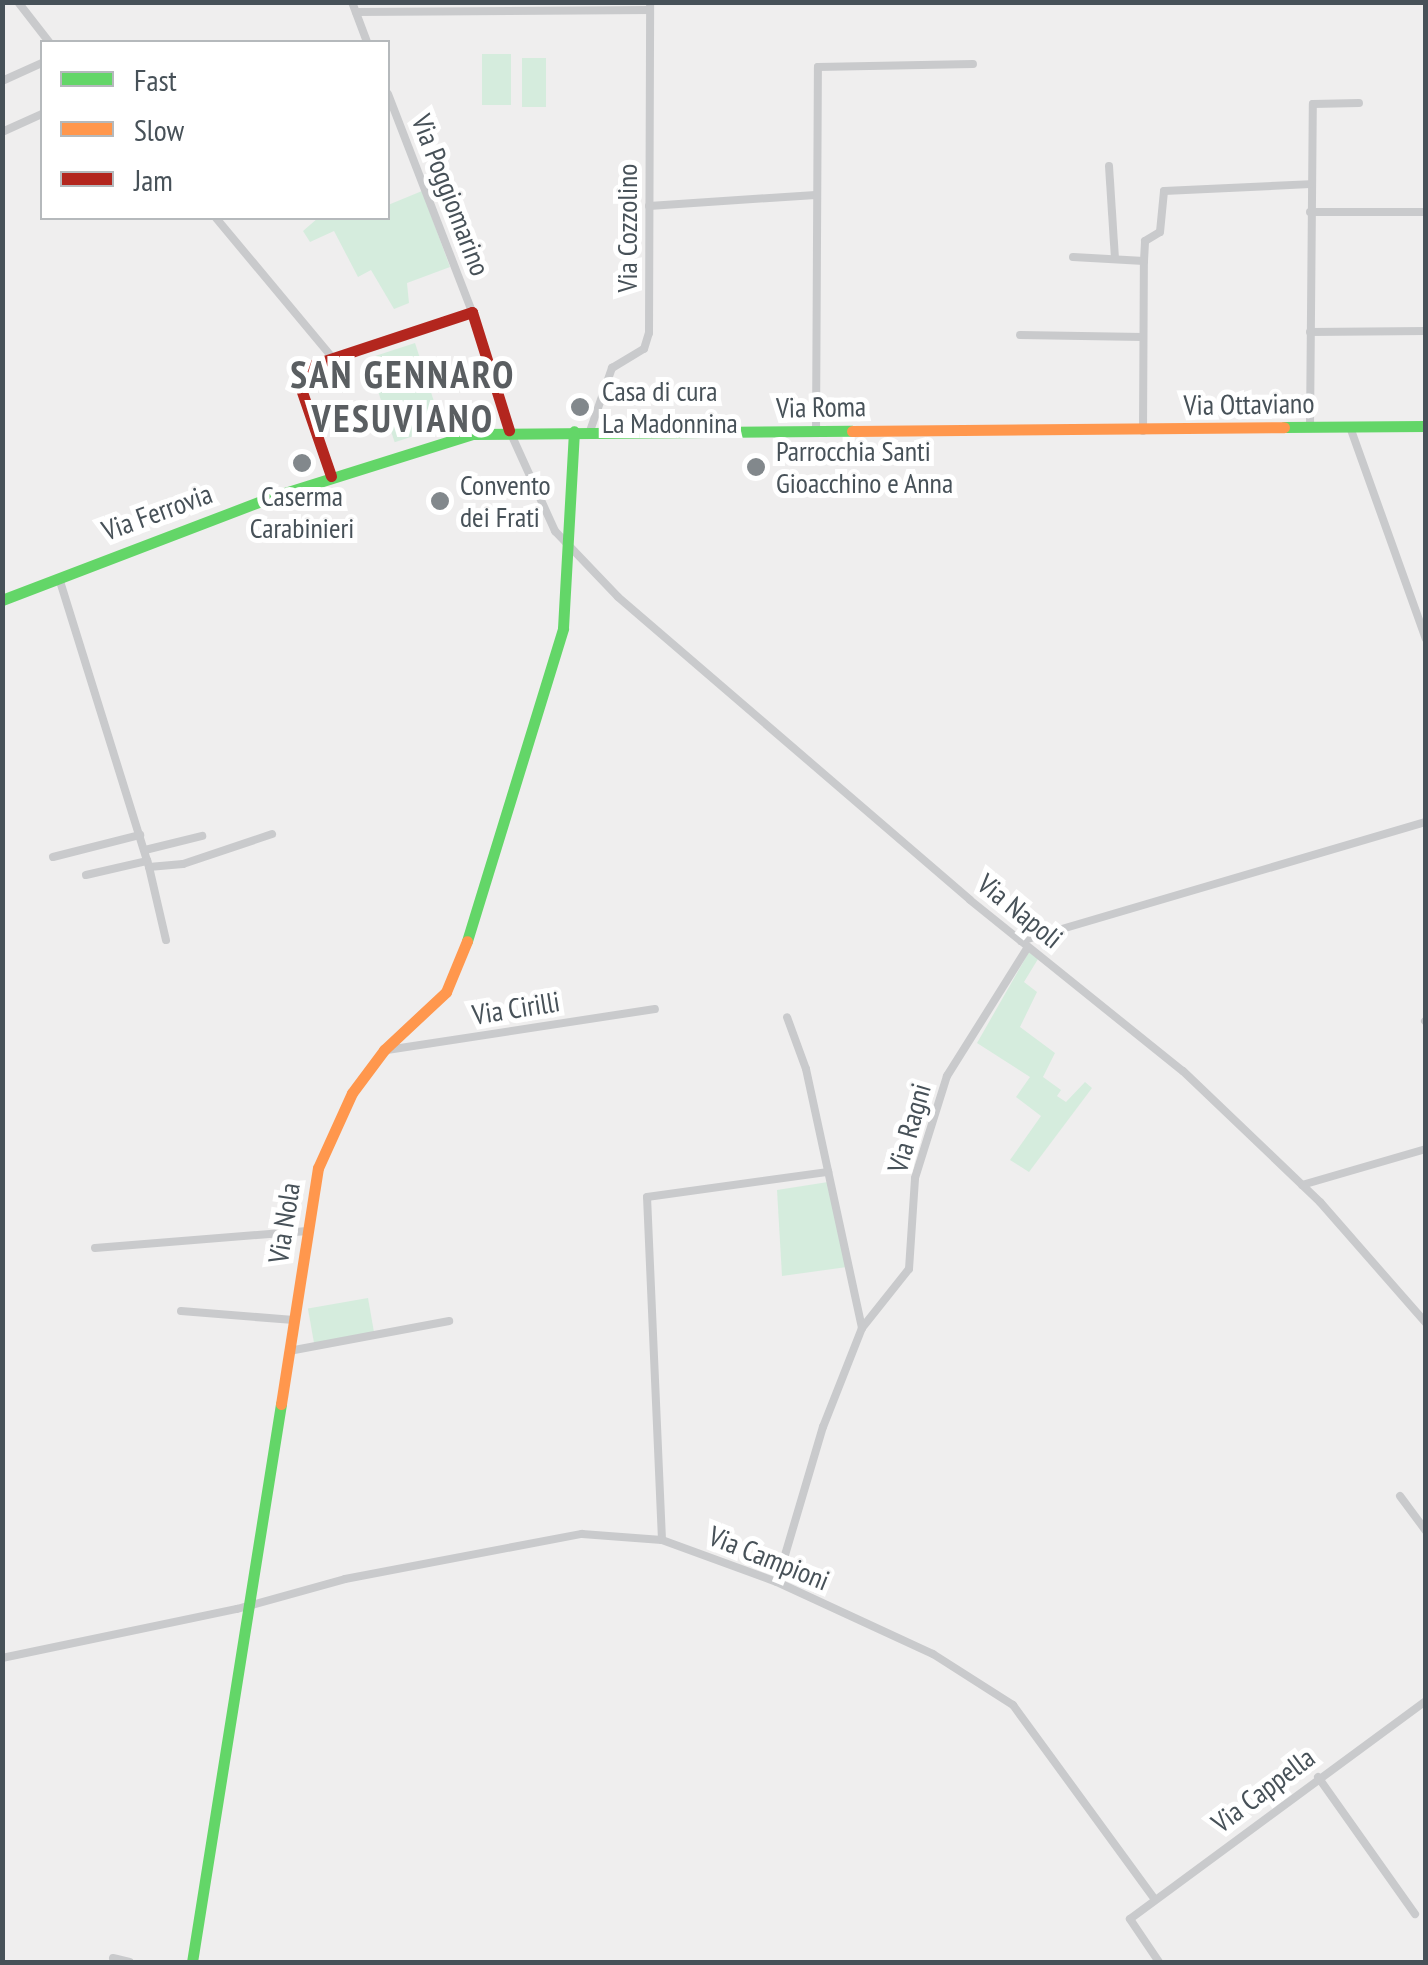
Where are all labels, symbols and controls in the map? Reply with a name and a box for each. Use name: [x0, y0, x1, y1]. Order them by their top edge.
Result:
legend: [40, 40, 390, 220]
text: Fast: [134, 60, 177, 99]
text: Slow: [134, 110, 184, 149]
street label: Via Poggiomarino: [405, 110, 497, 280]
text: Jam: [134, 160, 173, 199]
street label: Via Cozzolino: [610, 164, 644, 292]
district label: SAN GENNARO VESUVIANO: [290, 351, 516, 440]
place label: Casa di cura La Madonnina: [602, 374, 738, 440]
street label: Via Ottaviano: [1183, 386, 1315, 422]
street label: Via Roma: [776, 389, 866, 425]
marker: Casa di cura La Madonnina: [567, 394, 593, 420]
place label: Parrocchia Santi Gioacchino e Anna: [776, 434, 954, 500]
marker: Caserma Carabinieri: [291, 452, 313, 474]
marker: Parrocchia Santi Gioacchino e Anna: [745, 456, 767, 478]
place label: Convento dei Frati: [460, 468, 551, 534]
street label: Via Ferrovia: [97, 477, 217, 547]
place label: Caserma Carabinieri: [250, 479, 354, 545]
marker: Convento dei Frati: [429, 490, 451, 512]
street label: Via Napoli: [971, 867, 1069, 955]
street label: Via Cirilli: [470, 985, 562, 1031]
street label: Via Ragni: [880, 1079, 938, 1177]
street label: Via Nola: [261, 1180, 307, 1266]
street label: Via Campioni: [704, 1519, 834, 1597]
street label: Via Cappella: [1205, 1740, 1321, 1840]

